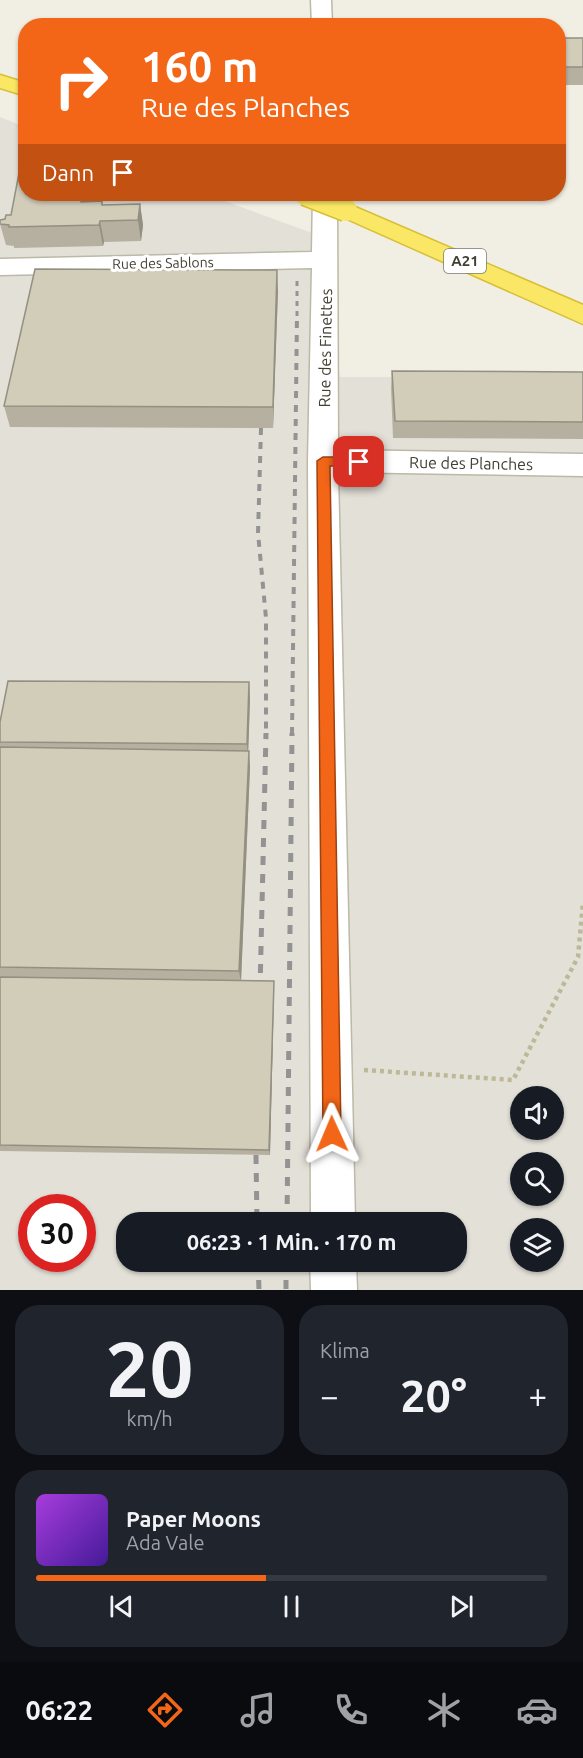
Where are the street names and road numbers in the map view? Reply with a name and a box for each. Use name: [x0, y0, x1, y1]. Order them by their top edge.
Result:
road number: A21: [444, 249, 486, 273]
street label: Rue des Sablons: [112, 254, 214, 272]
street label: Rue des Finettes: [315, 288, 335, 408]
street label: Rue des Planches: [409, 453, 533, 473]

